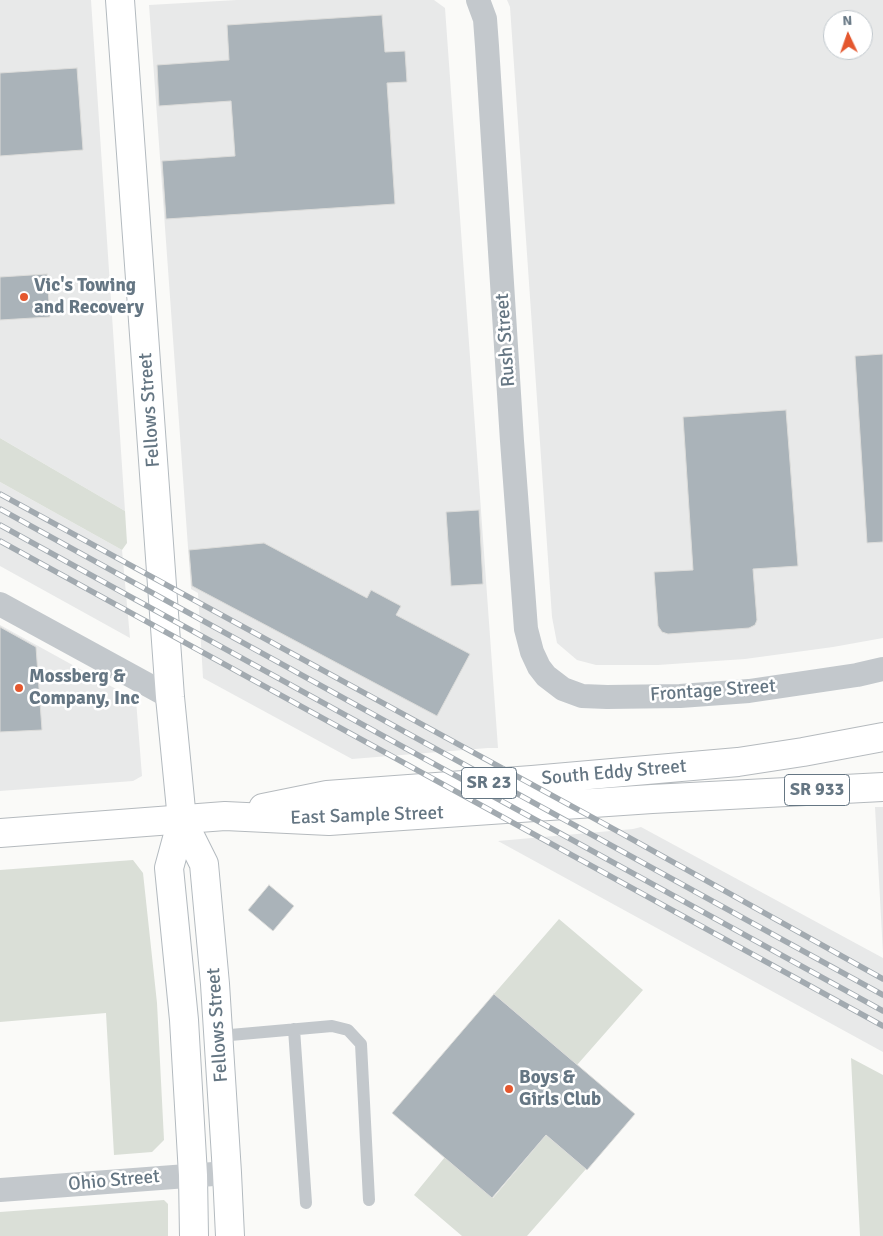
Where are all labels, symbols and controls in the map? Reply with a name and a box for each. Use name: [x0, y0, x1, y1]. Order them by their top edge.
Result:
north arrow: [823, 10, 873, 60]
text: N: [842, 12, 853, 29]
place label: Vic's Towing and Recovery: [34, 275, 144, 319]
marker: Vic's Towing and Recovery: [18, 291, 30, 303]
street label: Rush Street: [491, 292, 521, 388]
street label: Fellows Street: [135, 352, 165, 468]
place label: Mossberg & Company, Inc: [29, 666, 139, 710]
street label: Frontage Street: [649, 675, 777, 707]
marker: Mossberg & Company, Inc: [13, 682, 25, 694]
street label: South Eddy Street: [541, 755, 687, 791]
road number: SR 23: [462, 768, 516, 798]
road number: SR 933: [784, 774, 850, 806]
street label: East Sample Street: [290, 802, 444, 830]
street label: Fellows Street: [203, 967, 233, 1083]
place label: Boys & Girls Club: [519, 1067, 601, 1111]
marker: Boys & Girls Club: [503, 1083, 515, 1095]
street label: Ohio Street: [67, 1166, 161, 1196]

